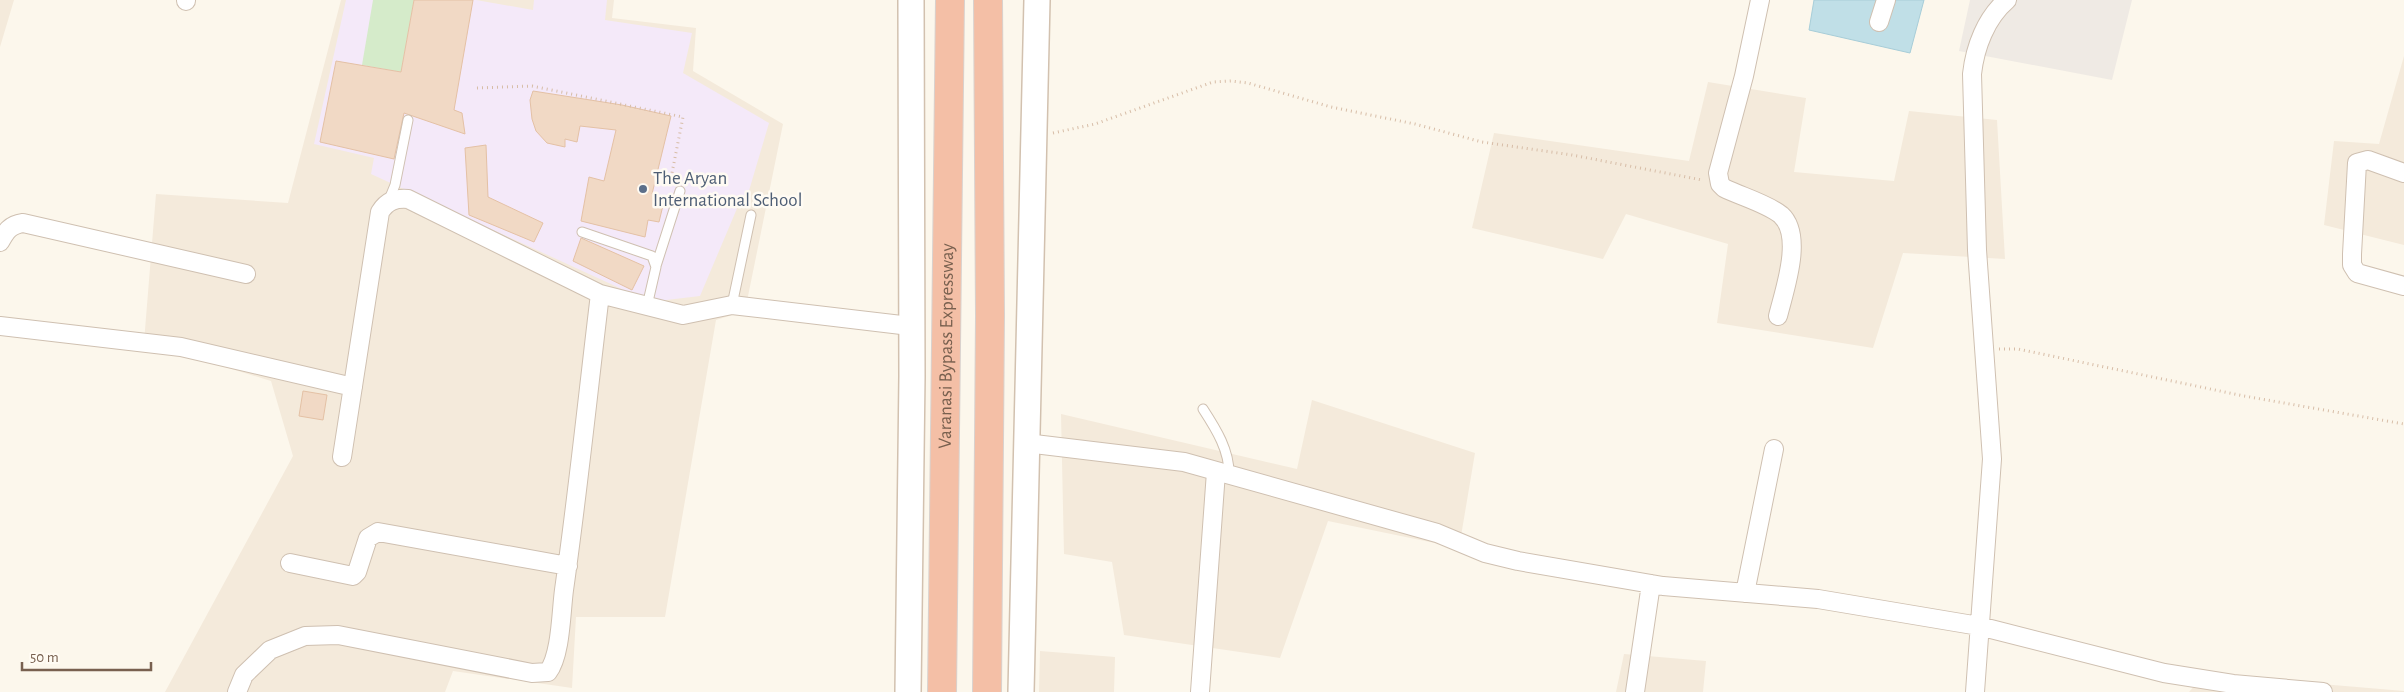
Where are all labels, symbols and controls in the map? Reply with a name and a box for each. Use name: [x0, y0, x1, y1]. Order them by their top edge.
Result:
place label: The Aryan International School: [653, 169, 802, 210]
marker: The Aryan International School: [637, 183, 649, 195]
street label: Varanasi Bypass Expressway: [935, 243, 957, 449]
scale bar: [22, 640, 151, 672]
text: 50 m: [30, 650, 59, 665]

